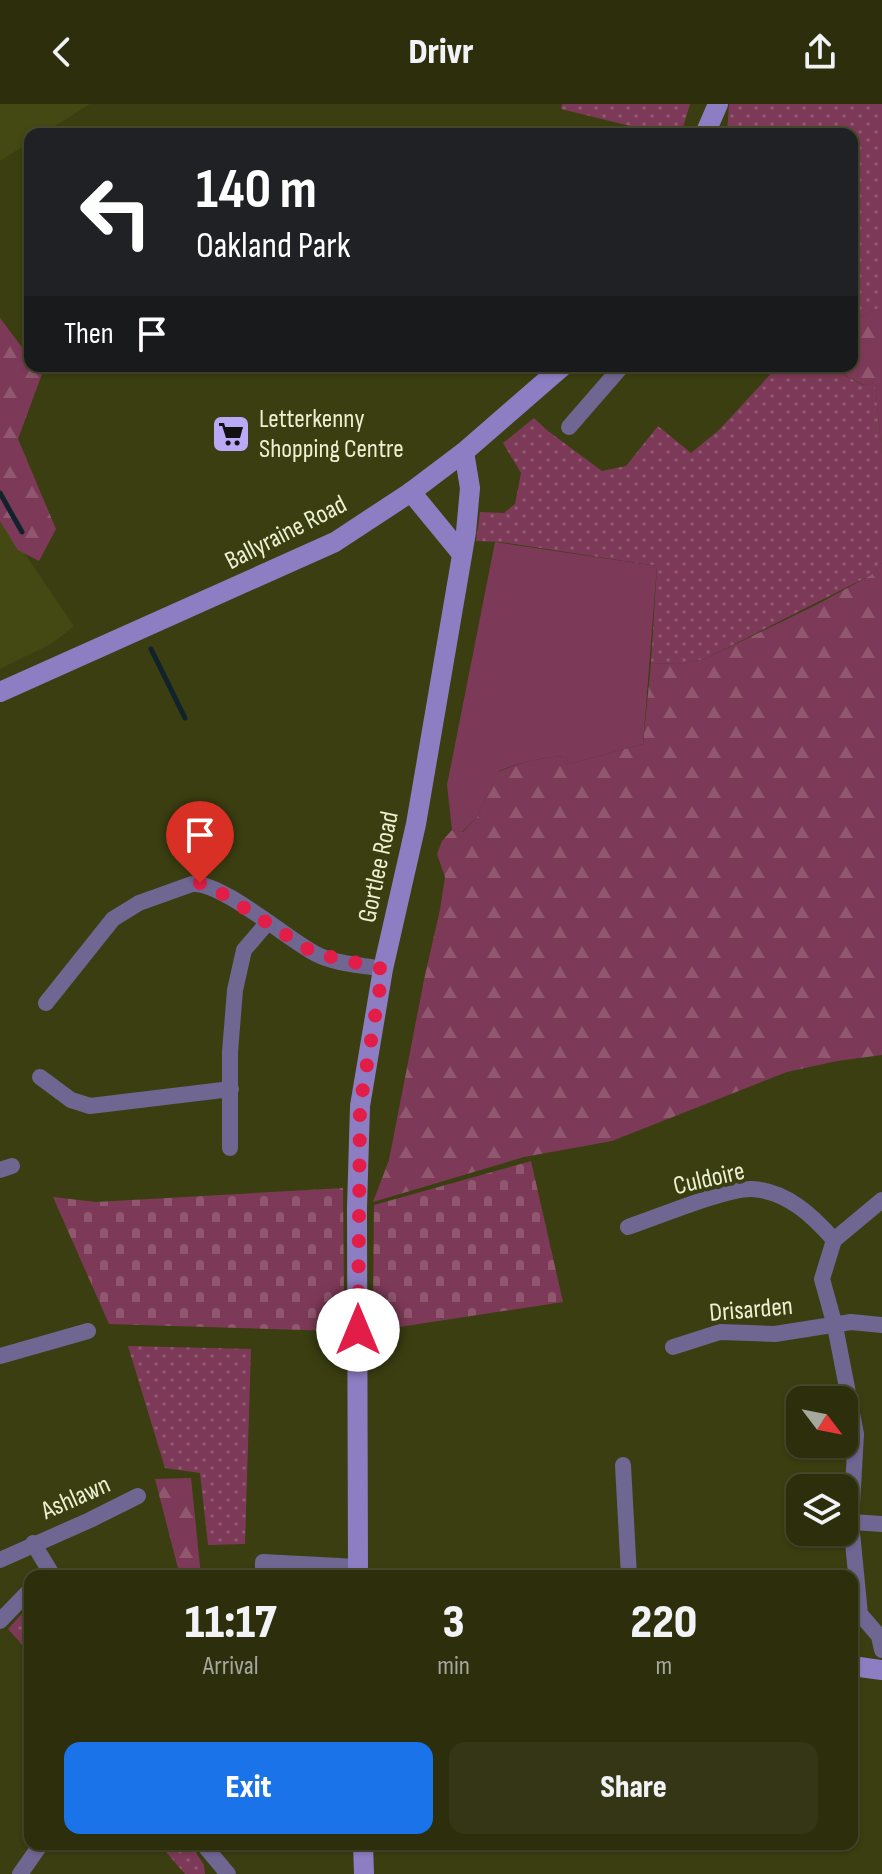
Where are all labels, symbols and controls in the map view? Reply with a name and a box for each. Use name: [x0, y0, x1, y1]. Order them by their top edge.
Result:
icon: back: [40, 30, 84, 74]
icon: share: [798, 30, 842, 74]
text: Drivr: [408, 31, 474, 74]
text: 140 m: [196, 157, 317, 224]
icon: left: [64, 160, 168, 264]
text: Oakland Park: [196, 225, 350, 268]
icon: arrive: [130, 312, 174, 356]
text: Then: [64, 316, 114, 352]
place label: Letterkenny Shopping Centre: [259, 404, 404, 465]
supermarket icon: Letterkenny Shopping Centre: [210, 413, 252, 455]
street label: Ballyraine Road: [220, 489, 352, 577]
pin: [166, 801, 234, 883]
street label: Gortlee Road: [352, 809, 406, 925]
icon: arrive: [178, 813, 222, 857]
street label: Culdoire: [670, 1156, 748, 1202]
position arrow: [316, 1288, 400, 1372]
street label: Drisarden: [708, 1291, 794, 1329]
north arrow: [786, 1386, 858, 1458]
map controls: [786, 1386, 858, 1546]
street label: Ashlawn: [36, 1469, 115, 1527]
button: layers: [786, 1474, 858, 1546]
text: 11:17: [185, 1594, 277, 1651]
text: 3: [442, 1594, 465, 1651]
text: 220: [631, 1594, 697, 1651]
text: Arrival: [203, 1651, 259, 1682]
text: min: [437, 1651, 470, 1682]
text: m: [656, 1651, 672, 1682]
button: Exit: [64, 1742, 433, 1834]
button: Share: [449, 1742, 818, 1834]

